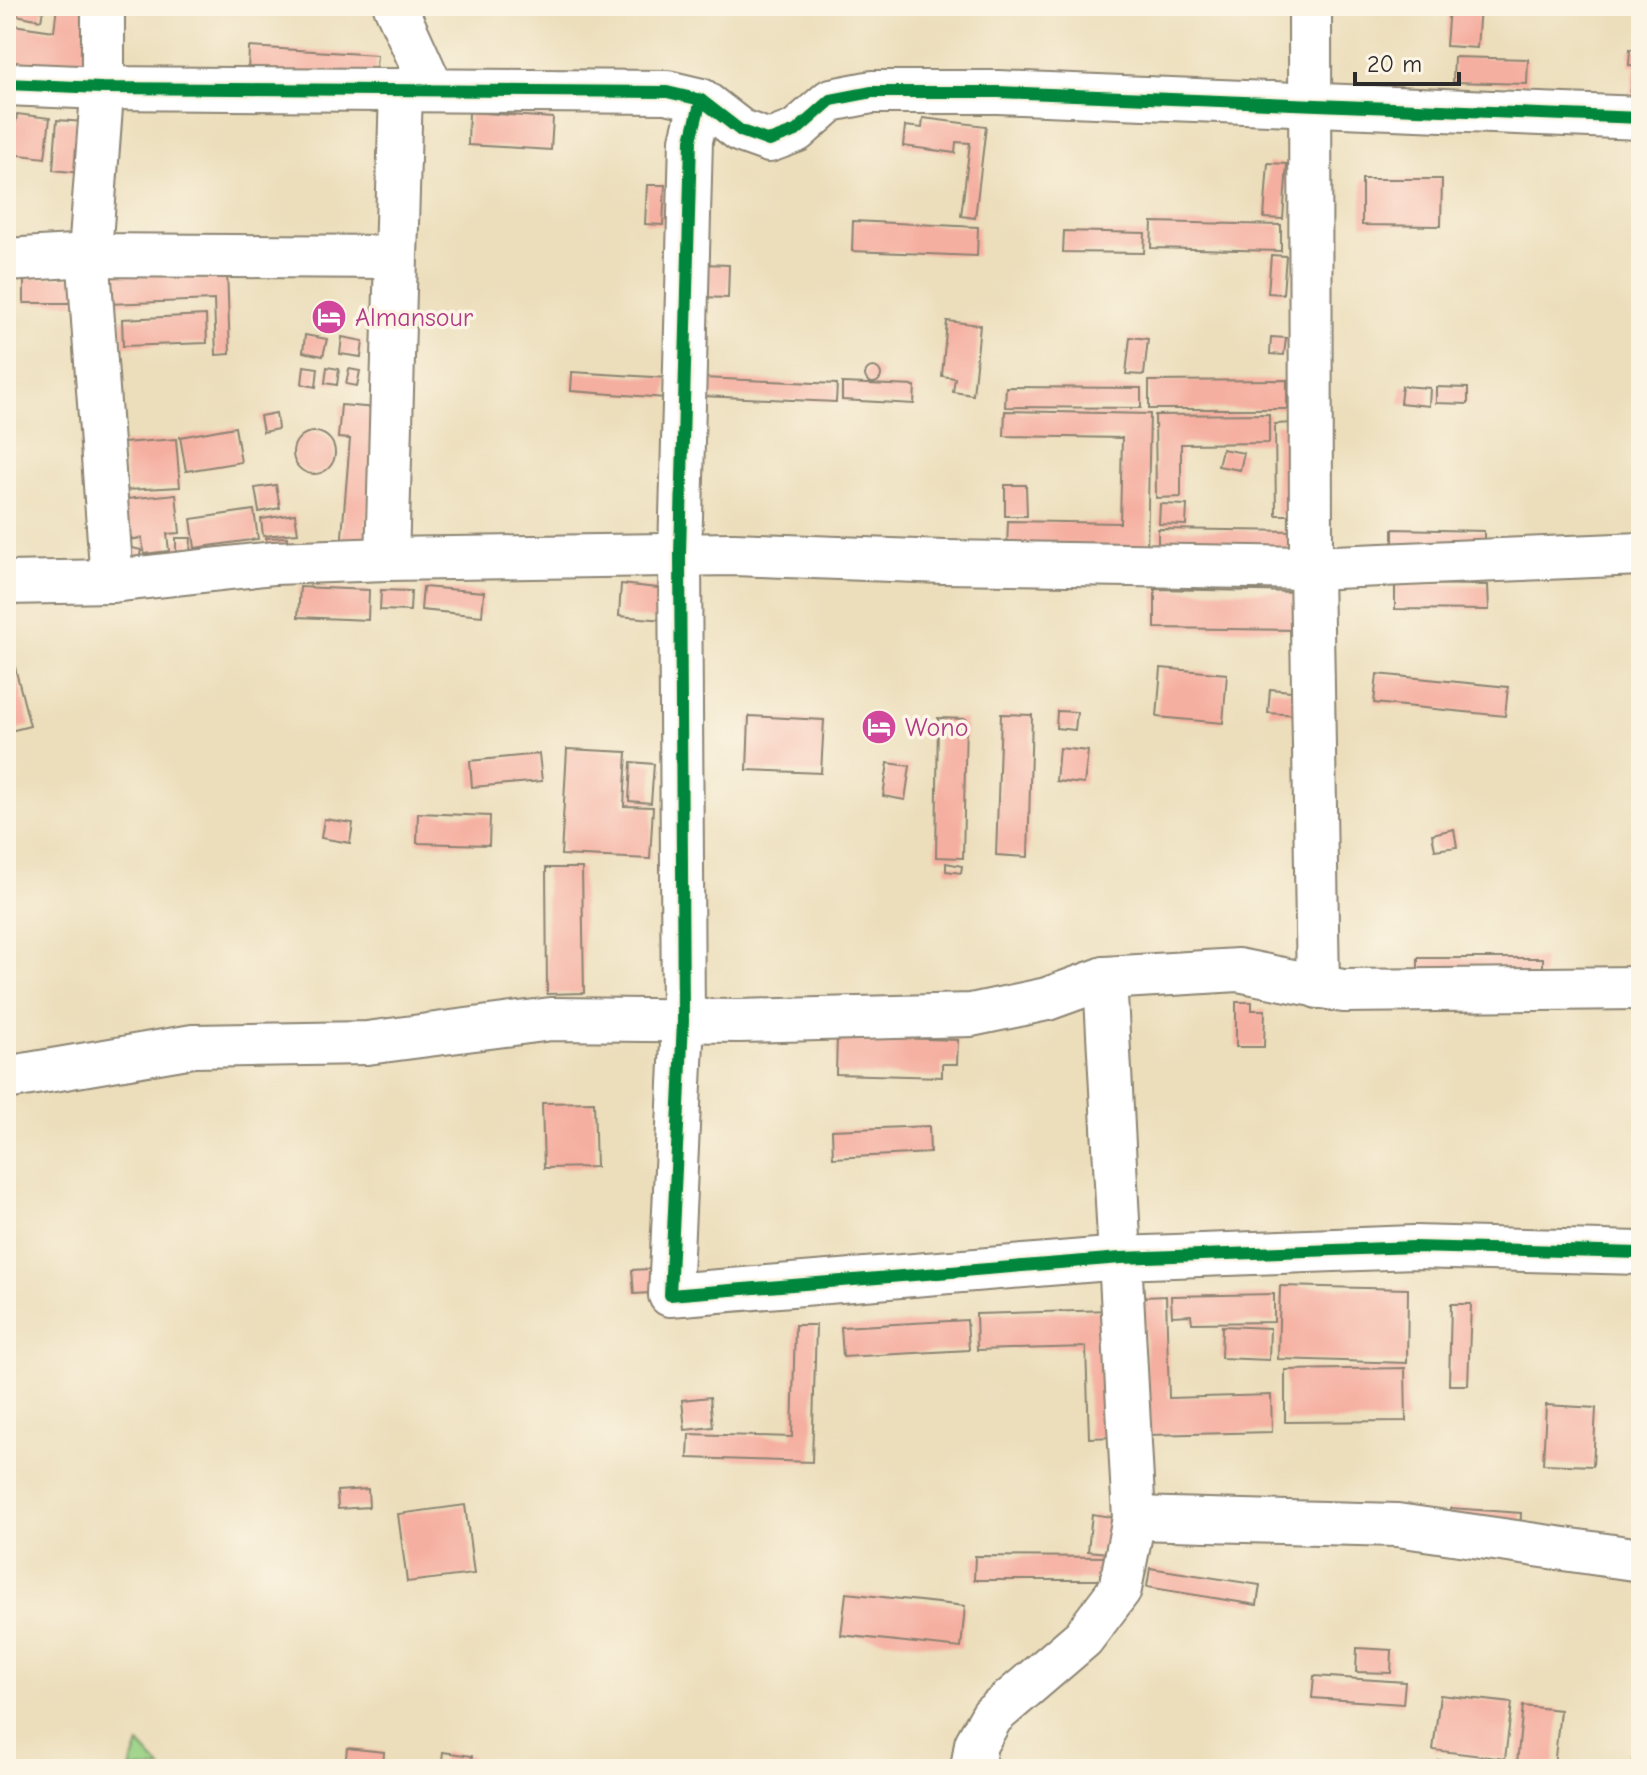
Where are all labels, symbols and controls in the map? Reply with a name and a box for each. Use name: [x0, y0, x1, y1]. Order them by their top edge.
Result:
scale bar: [1355, 36, 1459, 86]
text: 20 m: [1367, 50, 1422, 78]
hotel icon: Almansour: [310, 298, 348, 336]
place label: Almansour: [355, 303, 474, 333]
hotel icon: Wono: [860, 708, 898, 746]
place label: Wono: [905, 713, 968, 743]

